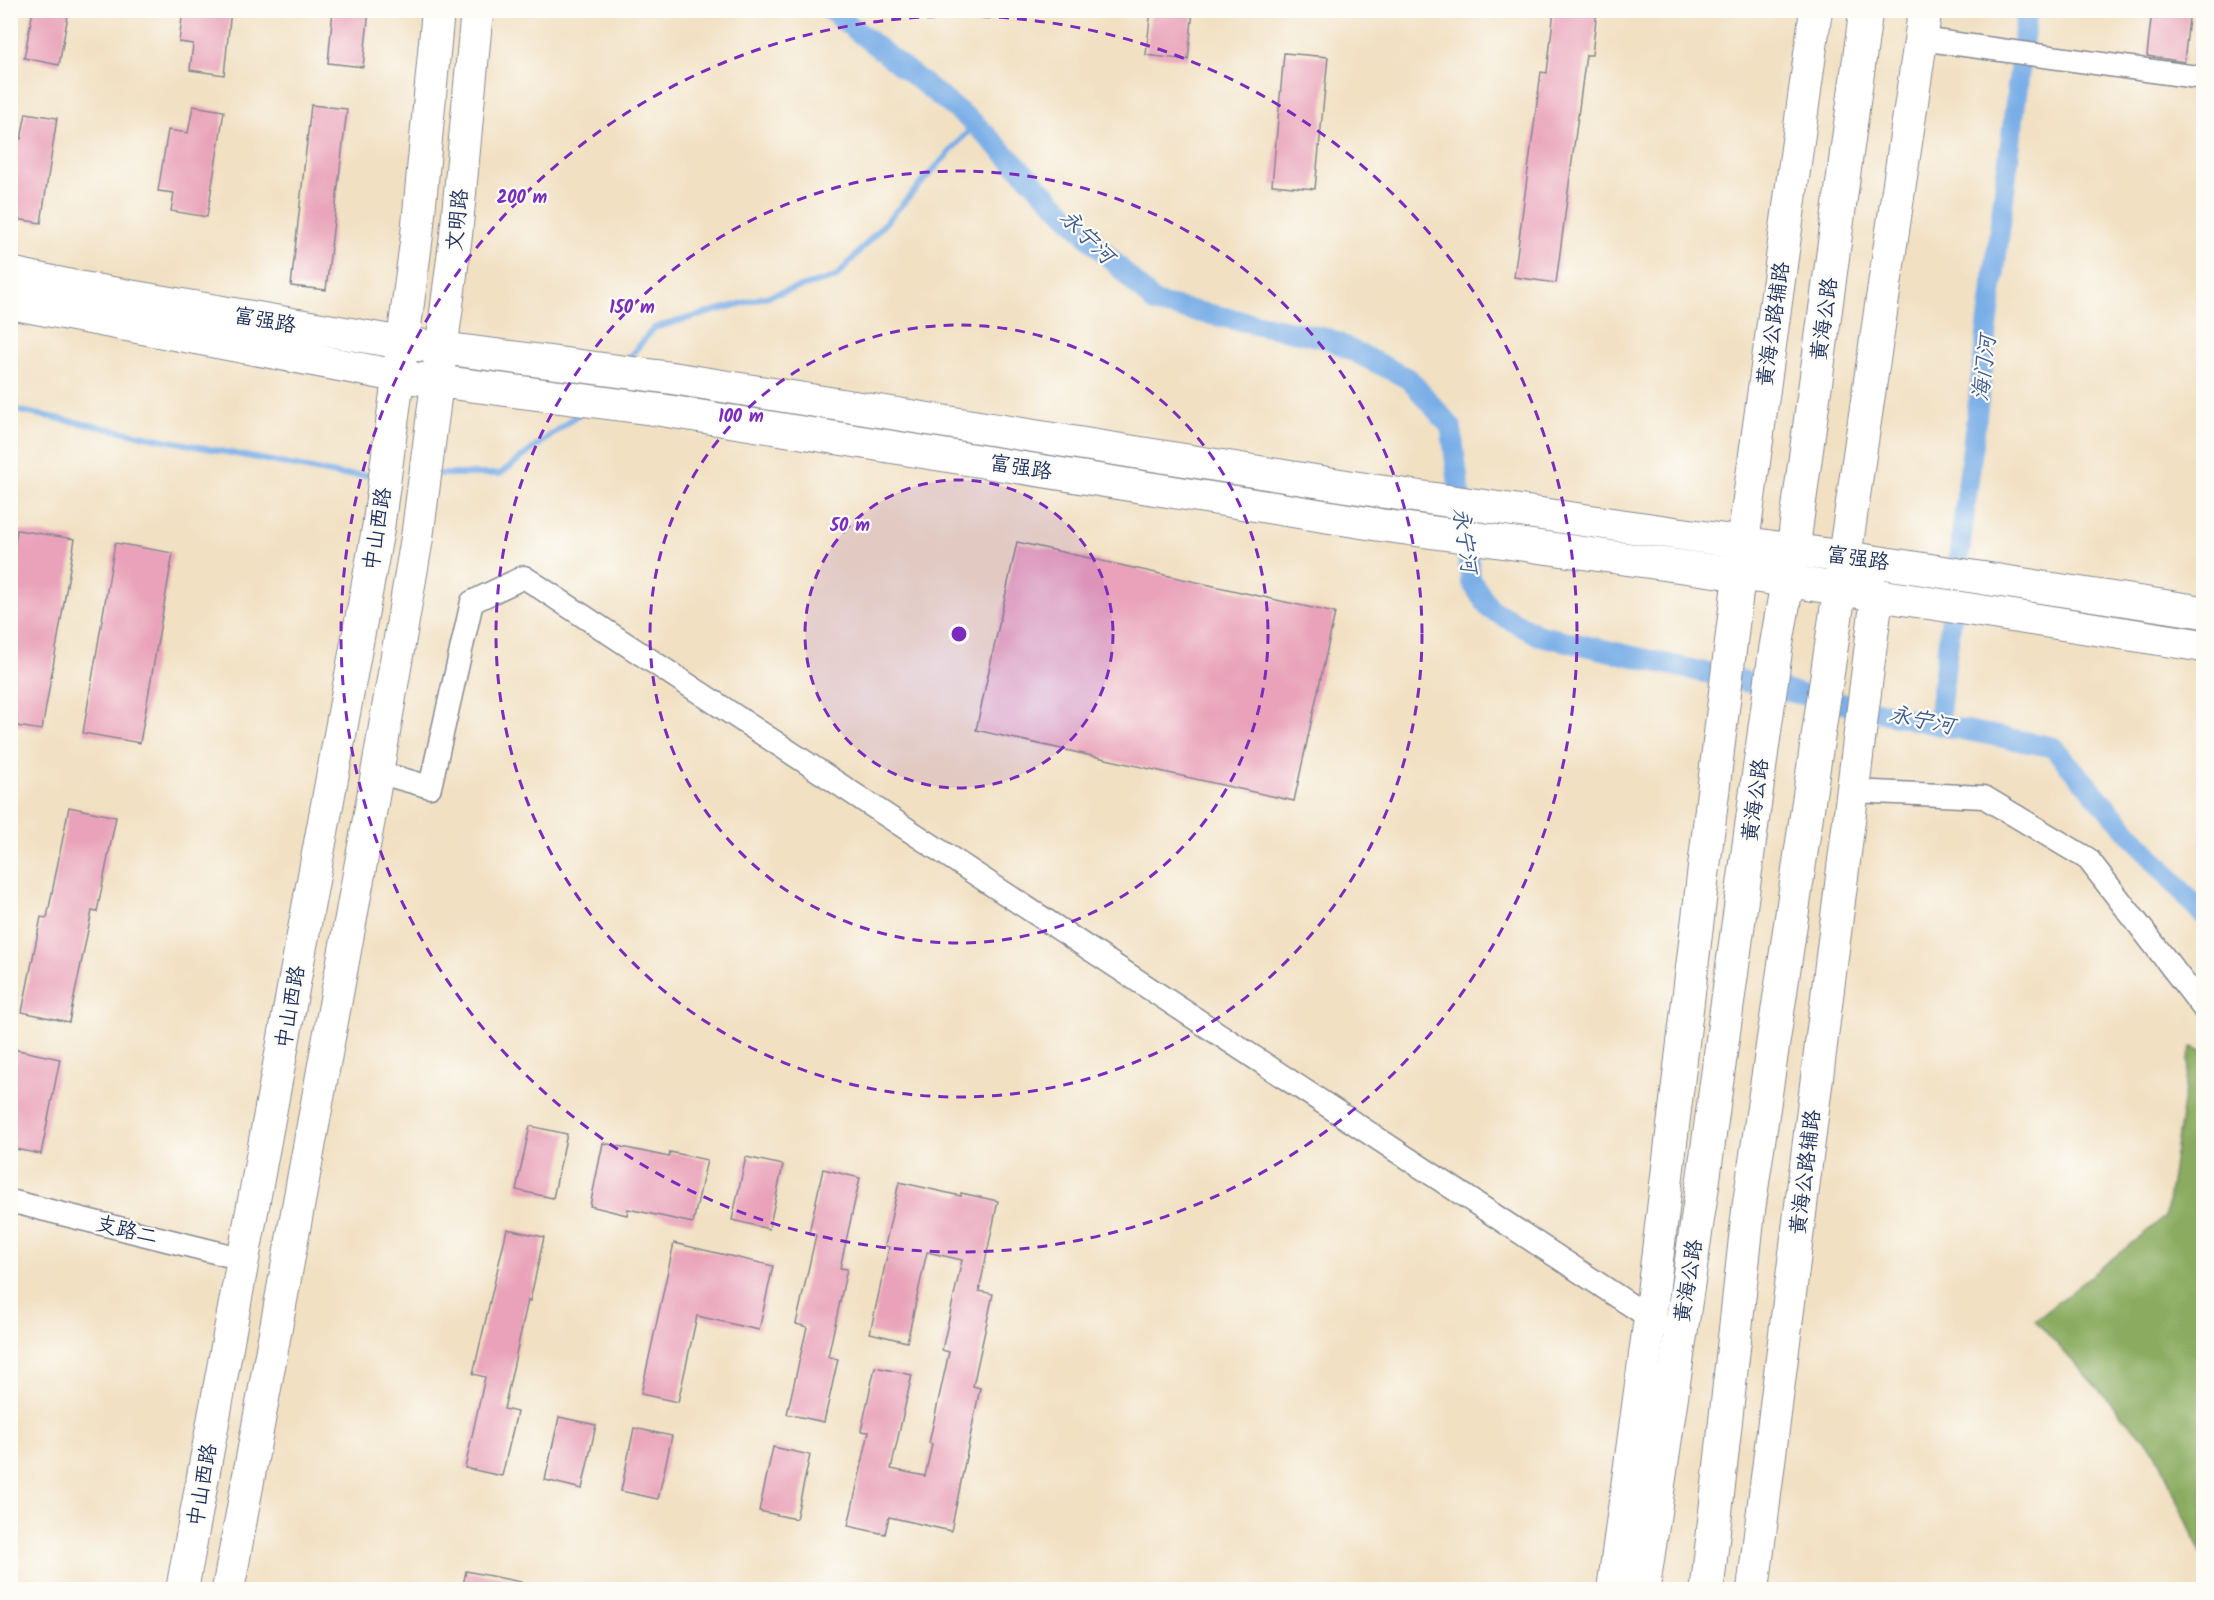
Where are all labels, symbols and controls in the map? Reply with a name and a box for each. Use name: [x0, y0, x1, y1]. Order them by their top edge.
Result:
text: 200 m: [497, 184, 548, 213]
street label: 文明路: [439, 187, 478, 253]
water label: 永宁河: [1051, 202, 1124, 276]
street label: 黄海公路辅路: [1749, 260, 1800, 389]
street label: 黄海公路: [1803, 275, 1848, 363]
text: 150 m: [609, 294, 655, 323]
street label: 富强路: [231, 300, 299, 343]
water label: 海门河: [1964, 330, 2007, 403]
text: 100 m: [718, 403, 764, 432]
street label: 富强路: [987, 447, 1054, 490]
street label: 中山西路: [356, 485, 401, 573]
water label: 永宁河: [1442, 505, 1486, 578]
text: 50 m: [829, 512, 870, 541]
street label: 富强路: [1824, 539, 1891, 580]
centre of rings: [949, 624, 969, 644]
water label: 永宁河: [1886, 697, 1960, 746]
street label: 黄海公路: [1734, 756, 1779, 844]
street label: 中山西路: [268, 963, 315, 1051]
street label: 黄海公路辅路: [1782, 1108, 1831, 1237]
street label: 支路二: [92, 1208, 161, 1255]
street label: 黄海公路: [1667, 1237, 1712, 1325]
street label: 中山西路: [180, 1441, 227, 1529]

